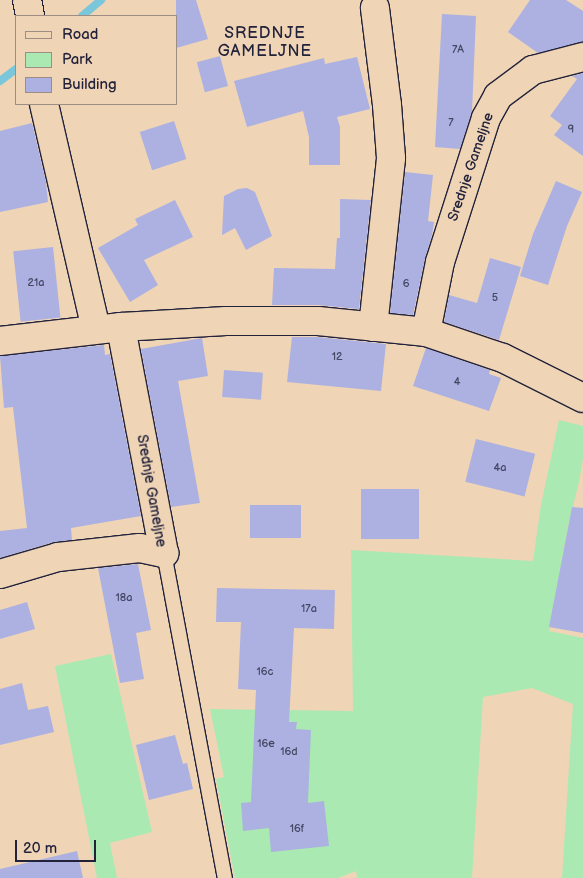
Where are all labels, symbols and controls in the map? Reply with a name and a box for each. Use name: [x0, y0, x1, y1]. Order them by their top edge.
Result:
legend: [15, 15, 178, 105]
district label: SREDNJE GAMELJNE: [217, 24, 313, 62]
text: Road: [62, 25, 98, 44]
house number: 7A: [452, 43, 464, 57]
text: Park: [62, 50, 92, 69]
text: Building: [62, 75, 117, 94]
street label: Srednje Gameljne: [445, 110, 497, 224]
house number: 7: [448, 116, 454, 130]
house number: 9: [568, 123, 574, 137]
house number: 21a: [28, 276, 44, 290]
house number: 6: [403, 277, 409, 291]
house number: 5: [492, 291, 498, 305]
house number: 12: [332, 350, 342, 364]
house number: 4: [454, 375, 460, 389]
street label: Srednje Gameljne: [133, 433, 169, 549]
house number: 4a: [494, 461, 506, 475]
house number: 18a: [116, 591, 132, 605]
house number: 17a: [301, 602, 317, 616]
house number: 16c: [257, 665, 273, 679]
house number: 16e: [257, 737, 275, 751]
house number: 16d: [280, 745, 298, 759]
house number: 16f: [290, 822, 304, 836]
scale bar: [18, 830, 99, 862]
text: 20 m: [23, 839, 57, 858]

